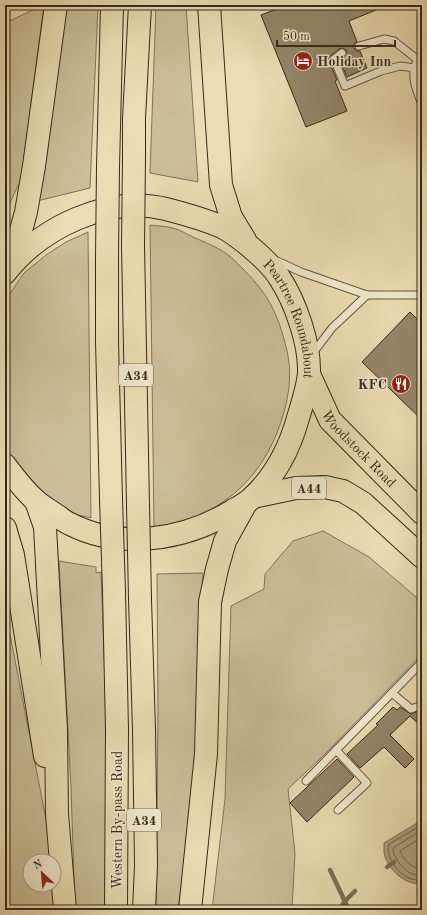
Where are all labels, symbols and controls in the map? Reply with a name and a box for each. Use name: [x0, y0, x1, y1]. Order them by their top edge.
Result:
scale bar: [277, 22, 395, 48]
text: 50 m: [283, 30, 310, 43]
hotel icon: Holiday Inn: [292, 50, 314, 72]
place label: Holiday Inn: [317, 55, 391, 69]
street label: Peartree Roundabout: [260, 257, 315, 379]
road number: A34: [119, 364, 153, 386]
restaurant icon: KFC: [390, 373, 412, 395]
place label: KFC: [358, 378, 387, 392]
street label: Woodstock Road: [318, 408, 398, 490]
road number: A44: [292, 477, 326, 499]
street label: Western By-pass Road: [111, 751, 125, 889]
road number: A34: [127, 809, 161, 831]
north arrow: [22, 853, 62, 893]
text: N: [32, 858, 45, 872]

